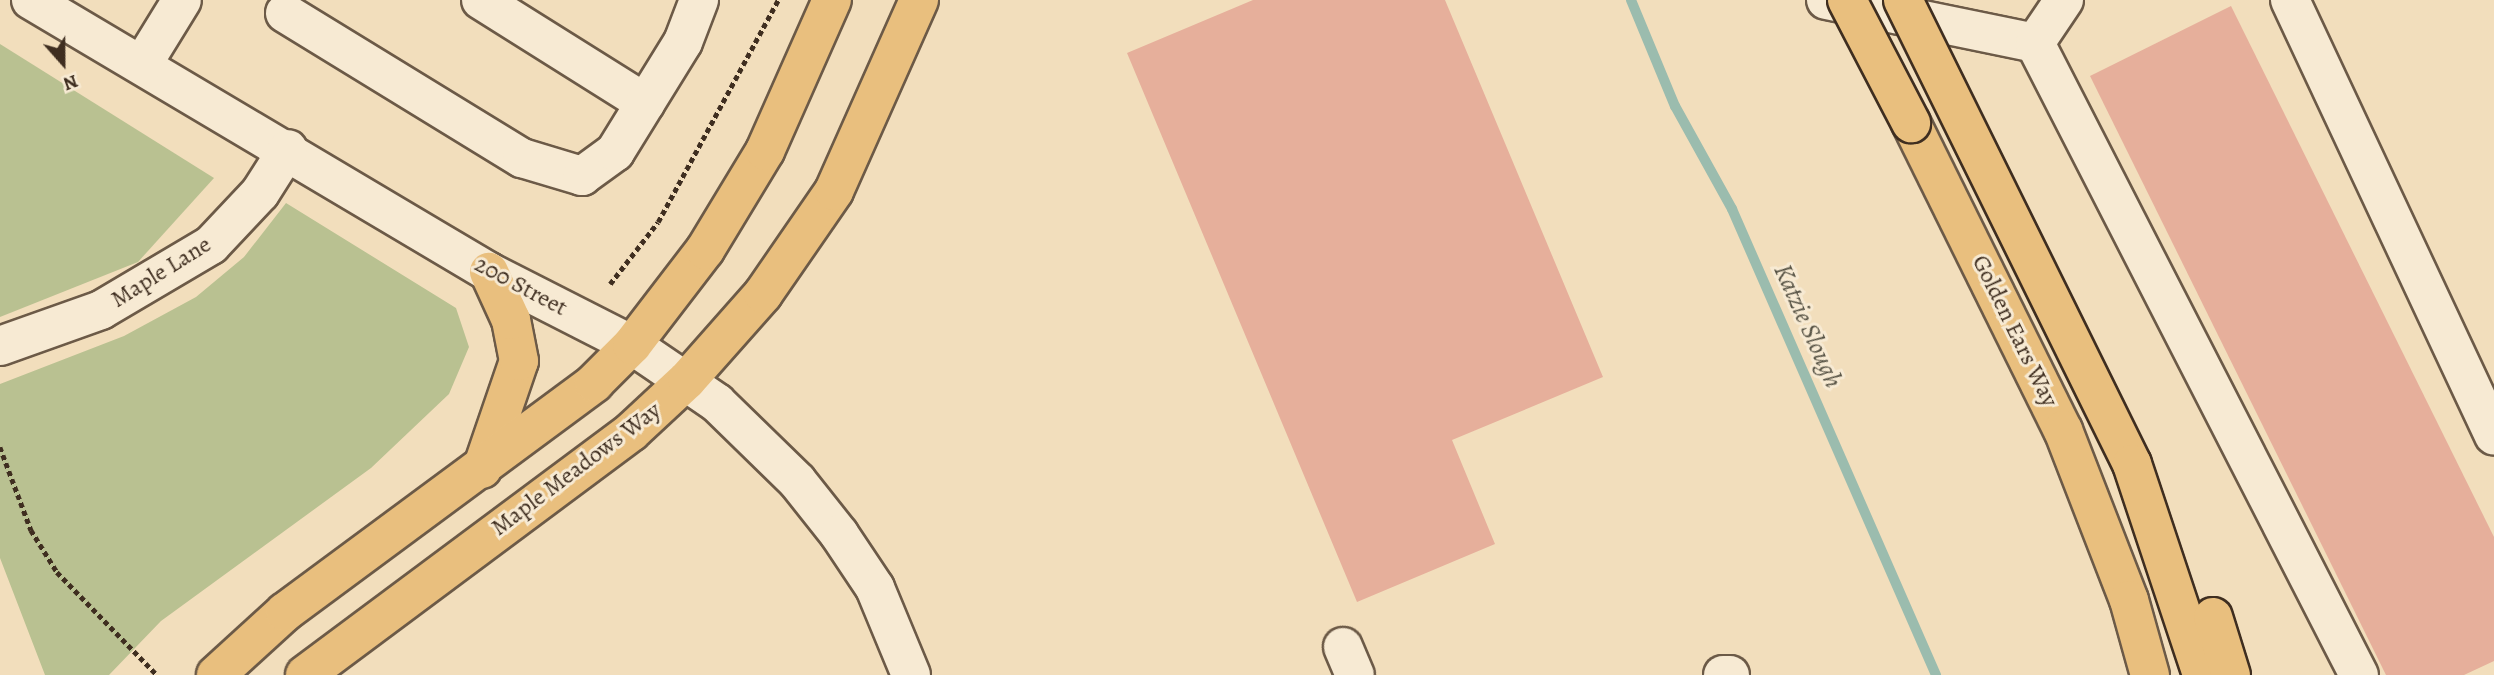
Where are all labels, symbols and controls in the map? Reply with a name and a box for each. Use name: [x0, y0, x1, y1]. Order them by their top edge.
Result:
north arrow: [28, 28, 98, 98]
text: N: [59, 68, 82, 97]
street label: Maple Lane: [106, 230, 216, 314]
street label: 200 Street: [470, 250, 572, 322]
street label: Golden Ears Way: [1966, 250, 2064, 412]
water label: Katzie Slough: [1767, 259, 1849, 393]
street label: Maple Meadows Way: [486, 396, 666, 542]

